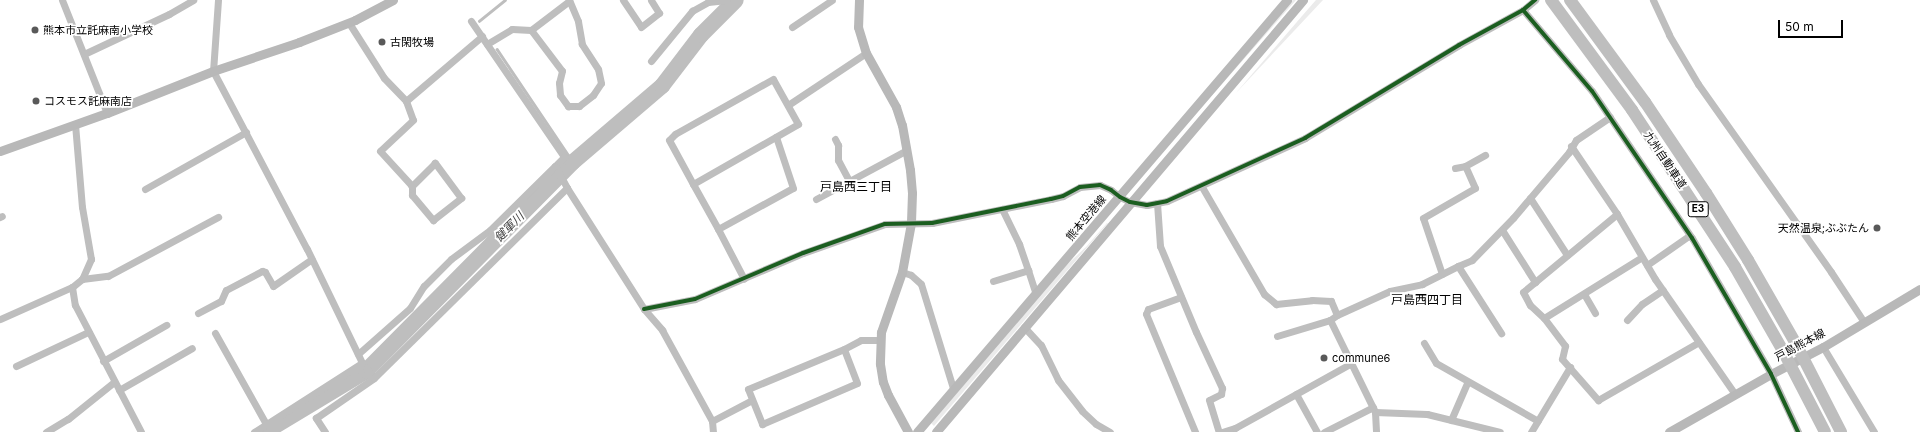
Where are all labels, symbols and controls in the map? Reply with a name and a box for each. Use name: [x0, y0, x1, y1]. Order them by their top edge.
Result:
scale bar: [1780, 12, 1845, 38]
text: 50 m: [1785, 19, 1814, 34]
place label: 熊本市立託麻南小学校: [43, 23, 153, 37]
marker: 熊本市立託麻南小学校: [30, 25, 40, 35]
place label: 古閑牧場: [390, 35, 434, 49]
marker: 古閑牧場: [377, 37, 387, 47]
place label: コスモス託麻南店: [44, 94, 132, 108]
marker: コスモス託麻南店: [31, 96, 41, 106]
street label: 九州自動車道: [1641, 129, 1689, 191]
district label: 戸島西三丁目: [820, 180, 892, 194]
street label: 熊本空港線: [1063, 193, 1109, 243]
road number: E3: [1687, 201, 1709, 217]
water label: 健軍川: [491, 209, 527, 245]
place label: 天然温泉;ぶぶたん: [1778, 221, 1869, 235]
marker: 天然温泉;ぶぶたん: [1872, 223, 1882, 233]
district label: 戸島西四丁目: [1391, 293, 1463, 307]
street label: 戸島熊本線: [1773, 326, 1827, 364]
place label: commune6: [1332, 351, 1390, 365]
marker: commune6: [1319, 353, 1329, 363]

